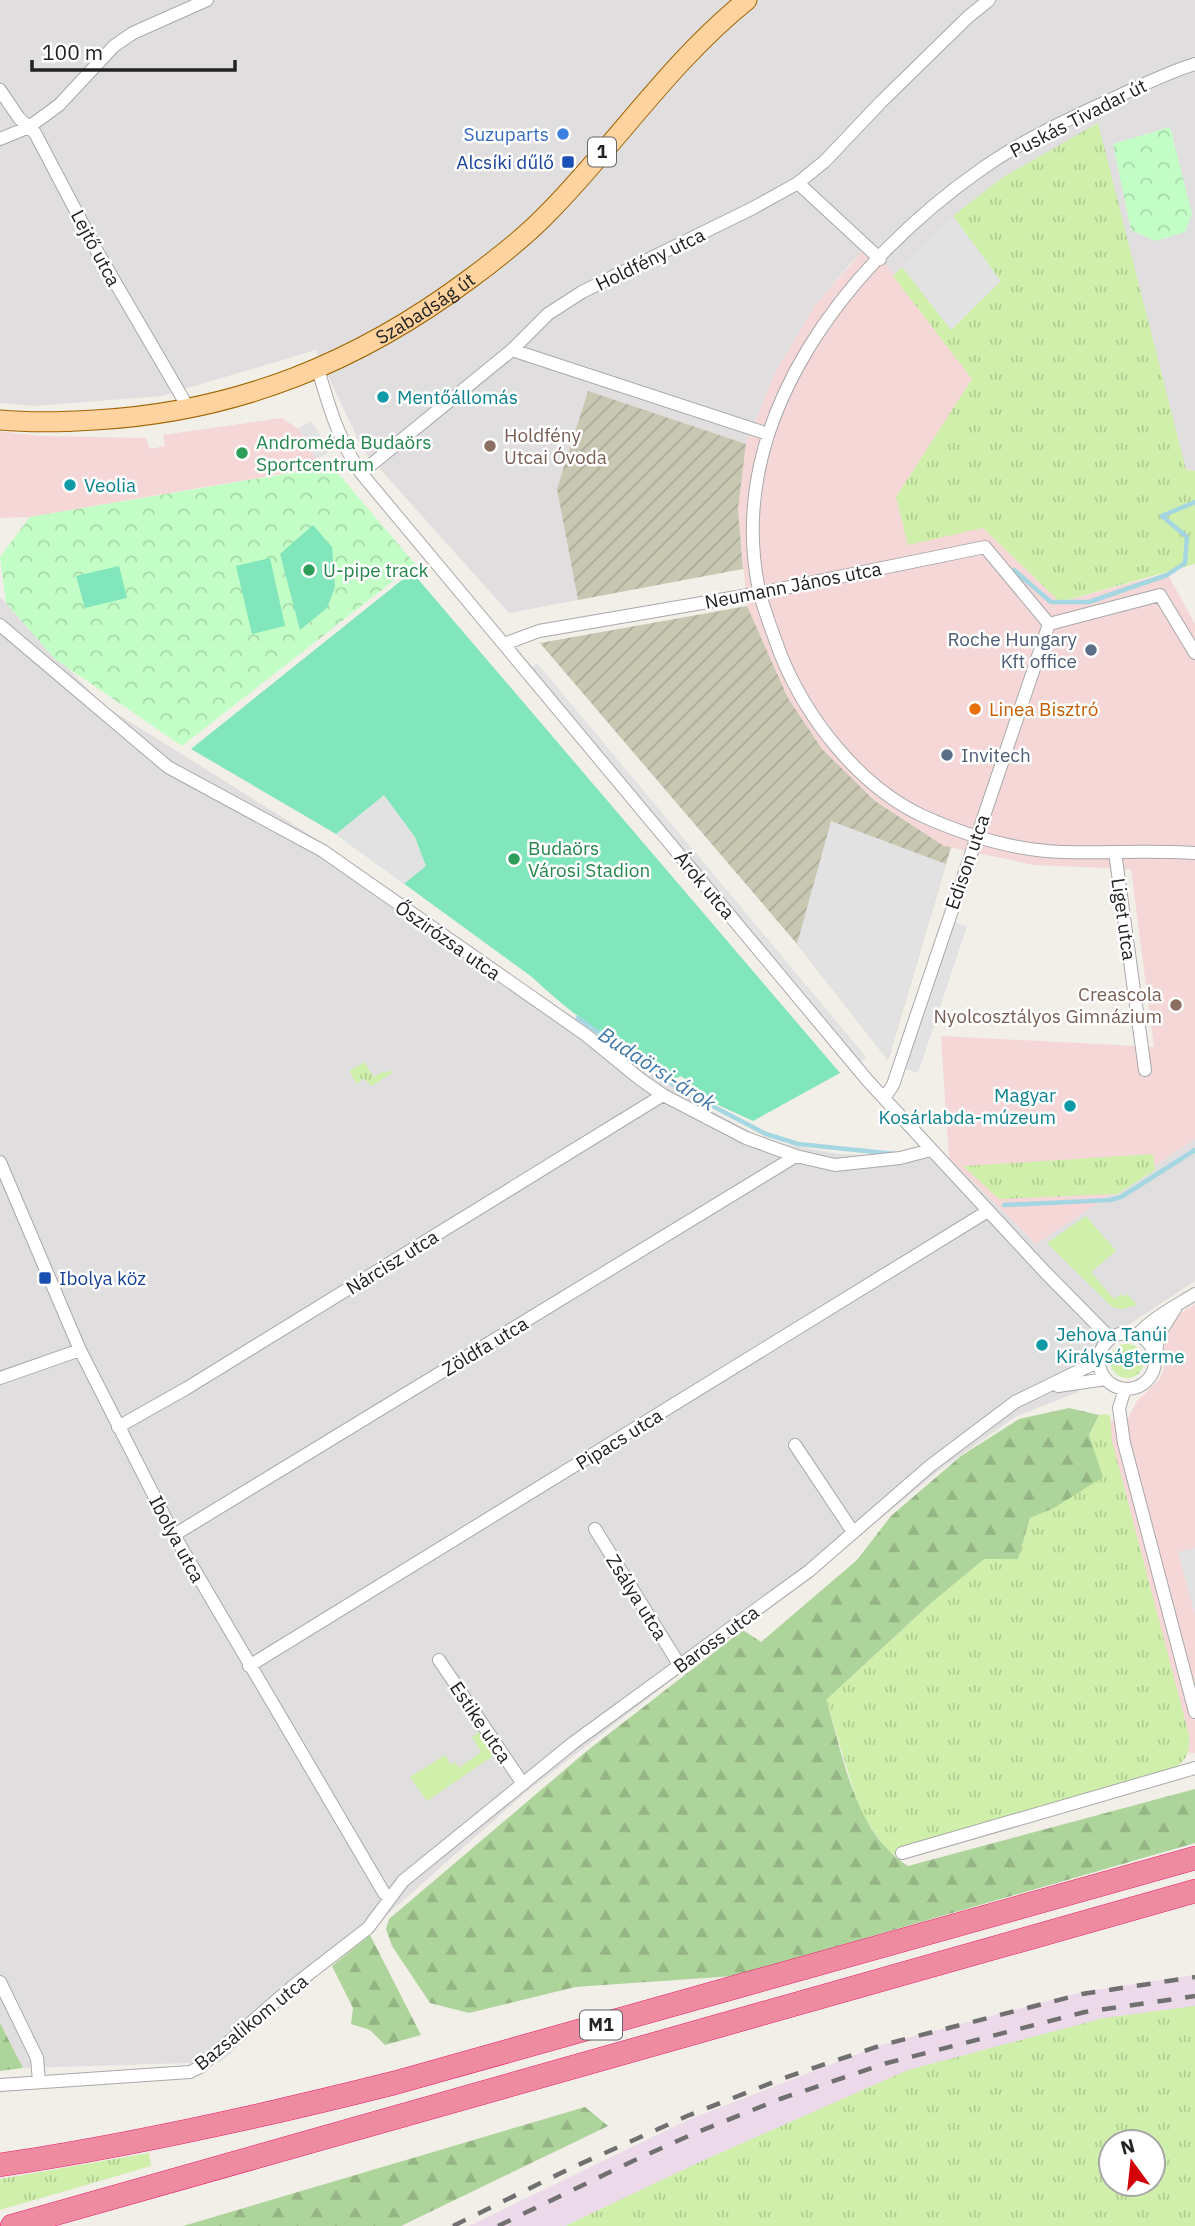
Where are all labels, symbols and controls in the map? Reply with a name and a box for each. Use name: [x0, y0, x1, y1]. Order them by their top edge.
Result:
scale bar: [32, 28, 234, 72]
text: 100 m: [42, 38, 103, 66]
street label: Puskás Tivadar út: [1006, 73, 1150, 163]
place label: Suzuparts: [463, 122, 549, 146]
marker: Suzuparts: [555, 126, 571, 142]
road number: 1: [588, 138, 616, 167]
place label: Alcsíki dűlő: [456, 150, 554, 174]
marker: Alcsíki dűlő: [560, 154, 576, 170]
street label: Lejtő utca: [66, 206, 126, 290]
street label: Holdfény utca: [592, 222, 708, 296]
street label: Szabadság út: [371, 267, 480, 349]
place label: Mentőállomás: [397, 385, 518, 409]
marker: Mentőállomás: [375, 389, 391, 405]
place label: Holdfény Utcai Óvoda: [504, 423, 607, 469]
place label: Androméda Budaörs Sportcentrum: [256, 430, 431, 476]
marker: Holdfény Utcai Óvoda: [482, 438, 498, 454]
marker: Androméda Budaörs Sportcentrum: [234, 445, 250, 461]
place label: Veolia: [84, 473, 136, 497]
marker: Veolia: [62, 477, 78, 493]
street label: Neumann János utca: [703, 556, 883, 614]
place label: U-pipe track: [323, 558, 428, 582]
marker: U-pipe track: [301, 562, 317, 578]
place label: Roche Hungary Kft office: [947, 627, 1078, 673]
marker: Roche Hungary Kft office: [1083, 642, 1099, 658]
place label: Linea Bisztró: [989, 697, 1098, 721]
marker: Linea Bisztró: [967, 701, 983, 717]
place label: Invitech: [961, 743, 1031, 767]
marker: Invitech: [939, 747, 955, 763]
street label: Edison utca: [940, 811, 994, 913]
place label: Budaörs Városi Stadion: [528, 836, 650, 882]
street label: Árok utca: [670, 846, 740, 924]
marker: Budaörs Városi Stadion: [506, 851, 522, 867]
street label: Liget utca: [1106, 876, 1142, 962]
street label: Őszirózsa utca: [391, 895, 505, 985]
place label: Creascola Nyolcosztályos Gimnázium: [933, 982, 1162, 1028]
marker: Creascola Nyolcosztályos Gimnázium: [1168, 997, 1184, 1013]
water label: Budaörsi-árok: [594, 1020, 722, 1117]
place label: Magyar Kosárlabda-múzeum: [879, 1083, 1056, 1129]
marker: Magyar Kosárlabda-múzeum: [1062, 1098, 1078, 1114]
street label: Nárcisz utca: [341, 1224, 443, 1300]
place label: Ibolya köz: [59, 1266, 146, 1290]
marker: Ibolya köz: [37, 1270, 53, 1286]
street label: Zöldfa utca: [438, 1311, 532, 1381]
place label: Jehova Tanúi Királyságterme: [1056, 1322, 1185, 1368]
marker: Jehova Tanúi Királyságterme: [1034, 1337, 1050, 1353]
street label: Pipacs utca: [571, 1403, 667, 1475]
street label: Ibolya utca: [144, 1491, 210, 1587]
street label: Zsálya utca: [601, 1550, 673, 1644]
street label: Baross utca: [668, 1600, 764, 1678]
street label: Estike utca: [445, 1677, 517, 1767]
street label: Bazsalikom utca: [189, 1969, 313, 2075]
road number: M1: [580, 2010, 622, 2039]
north arrow: [1097, 2128, 1167, 2198]
text: N: [1118, 2133, 1137, 2160]

